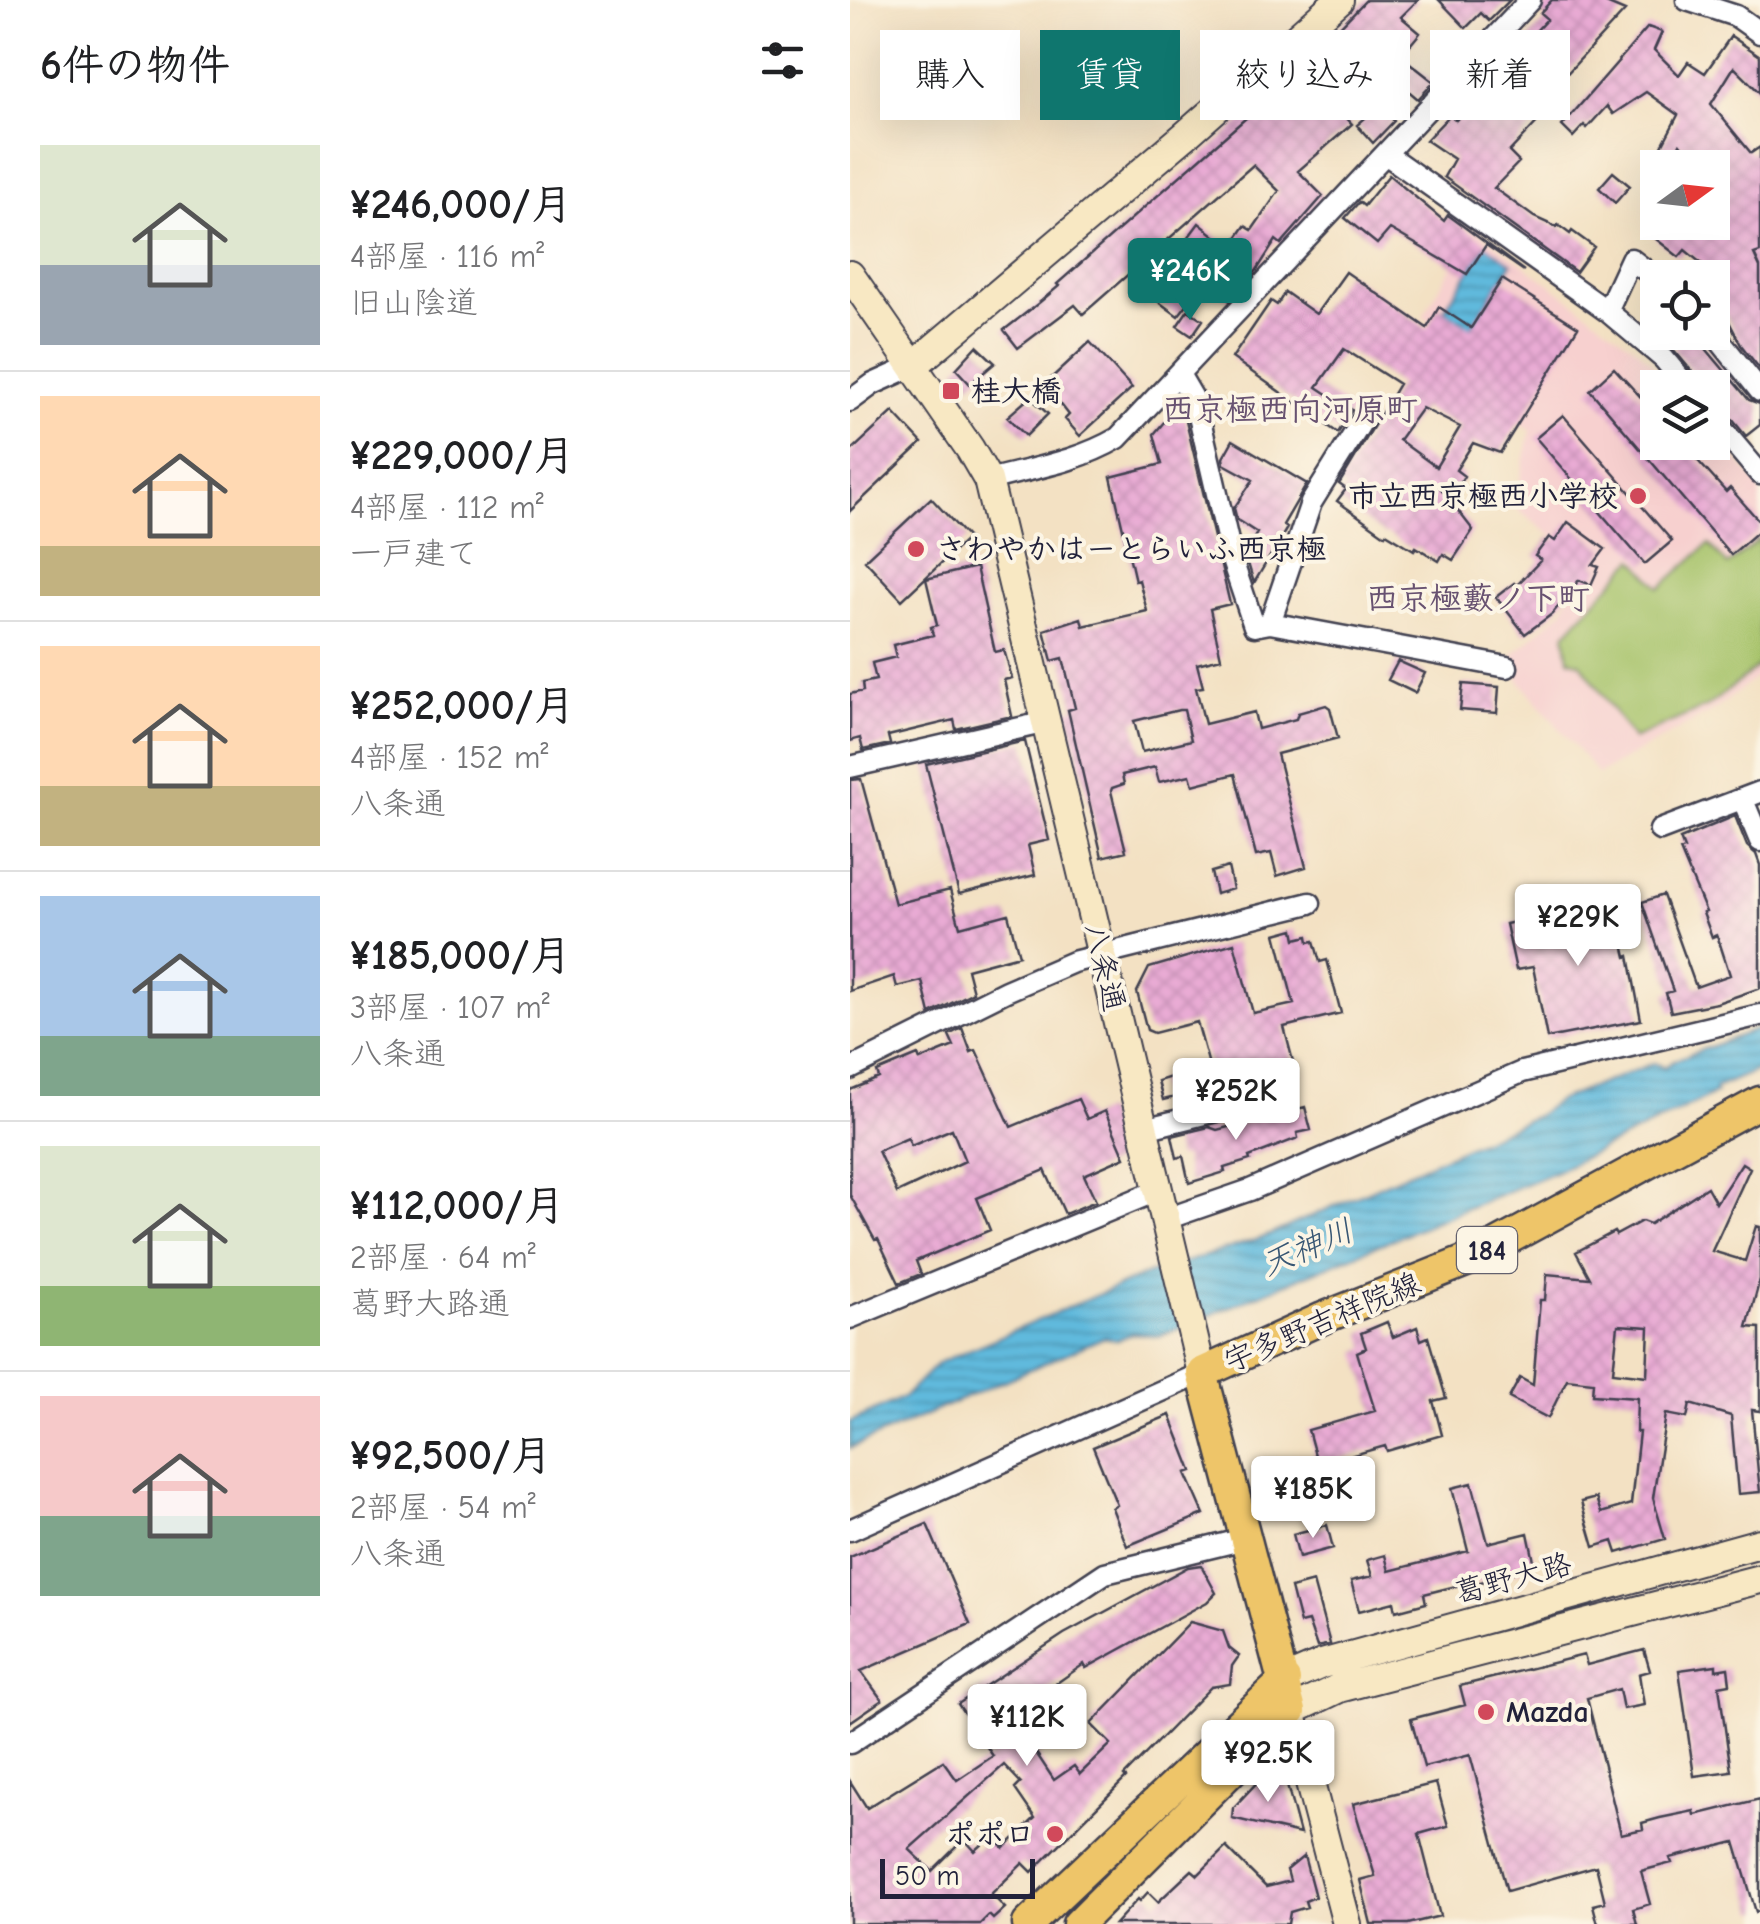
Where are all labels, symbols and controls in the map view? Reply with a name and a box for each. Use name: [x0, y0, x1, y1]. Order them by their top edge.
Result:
chip: 購入: [880, 30, 1020, 120]
chip: 賃貸: [1040, 30, 1180, 120]
chip: 絞り込み: [1200, 30, 1410, 120]
chip: 新着: [1430, 30, 1570, 120]
icon: filters: [755, 33, 810, 88]
text: 6件の物件: [40, 41, 230, 90]
north arrow: [1640, 150, 1730, 240]
map controls: [1640, 150, 1730, 460]
text: ¥246,000/月: [350, 180, 572, 229]
icon: home: [120, 185, 240, 305]
text: 4部屋 · 116 m²: [350, 238, 544, 275]
pin: ¥246K: [1120, 238, 1260, 323]
text: ¥246K: [1150, 252, 1230, 289]
button: locate: [1640, 260, 1730, 350]
text: 旧山陰道: [350, 284, 478, 321]
button: layers: [1640, 370, 1730, 460]
place label: 桂大橋: [971, 374, 1061, 409]
marker: 桂大橋: [940, 380, 962, 402]
district label: 西京極西向河原町: [1162, 391, 1418, 428]
text: ¥229,000/月: [350, 431, 575, 480]
icon: home: [120, 436, 240, 556]
place label: 市立西京極西小学校: [1348, 479, 1618, 514]
marker: 市立西京極西小学校: [1627, 485, 1649, 507]
text: 4部屋 · 112 m²: [350, 489, 544, 526]
place label: さわやかはーとらいふ西京極: [936, 532, 1327, 567]
text: 一戸建て: [350, 535, 478, 572]
marker: さわやかはーとらいふ西京極: [905, 538, 927, 560]
district label: 西京極藪ノ下町: [1366, 580, 1590, 617]
text: ¥252,000/月: [350, 681, 575, 730]
icon: home: [120, 686, 240, 806]
text: 4部屋 · 152 m²: [350, 739, 548, 776]
text: 八条通: [350, 785, 446, 822]
pin: ¥229K: [1508, 884, 1648, 969]
text: ¥229K: [1537, 898, 1619, 935]
street label: 八条通: [1077, 919, 1132, 1015]
text: ¥185,000/月: [350, 931, 571, 980]
icon: home: [120, 936, 240, 1056]
text: 3部屋 · 107 m²: [350, 989, 550, 1026]
text: 八条通: [350, 1035, 446, 1072]
pin: ¥252K: [1166, 1058, 1306, 1143]
text: ¥252K: [1195, 1072, 1277, 1109]
text: ¥112,000/月: [350, 1181, 565, 1230]
icon: home: [120, 1186, 240, 1306]
water label: 天神川: [1256, 1212, 1359, 1283]
road number: 184: [1457, 1227, 1517, 1273]
text: 2部屋 · 64 m²: [350, 1239, 536, 1276]
street label: 宇多野吉祥院線: [1219, 1265, 1426, 1380]
text: 葛野大路通: [350, 1285, 510, 1322]
text: ¥92,500/月: [350, 1431, 552, 1480]
icon: home: [120, 1436, 240, 1556]
pin: ¥185K: [1243, 1456, 1383, 1541]
text: ¥185K: [1273, 1470, 1353, 1507]
text: 2部屋 · 54 m²: [350, 1489, 536, 1526]
text: 八条通: [350, 1535, 446, 1572]
street label: 葛野大路: [1451, 1546, 1576, 1611]
pin: ¥112K: [957, 1684, 1097, 1769]
place label: Mazda: [1506, 1695, 1589, 1730]
text: ¥112K: [990, 1698, 1064, 1735]
marker: Mazda: [1475, 1701, 1497, 1723]
pin: ¥92.5K: [1187, 1720, 1349, 1805]
text: ¥92.5K: [1223, 1734, 1313, 1771]
place label: ポポロ: [945, 1817, 1035, 1852]
marker: ポポロ: [1044, 1823, 1066, 1845]
scale bar: [880, 1854, 1035, 1898]
text: 50 m: [895, 1860, 960, 1892]

